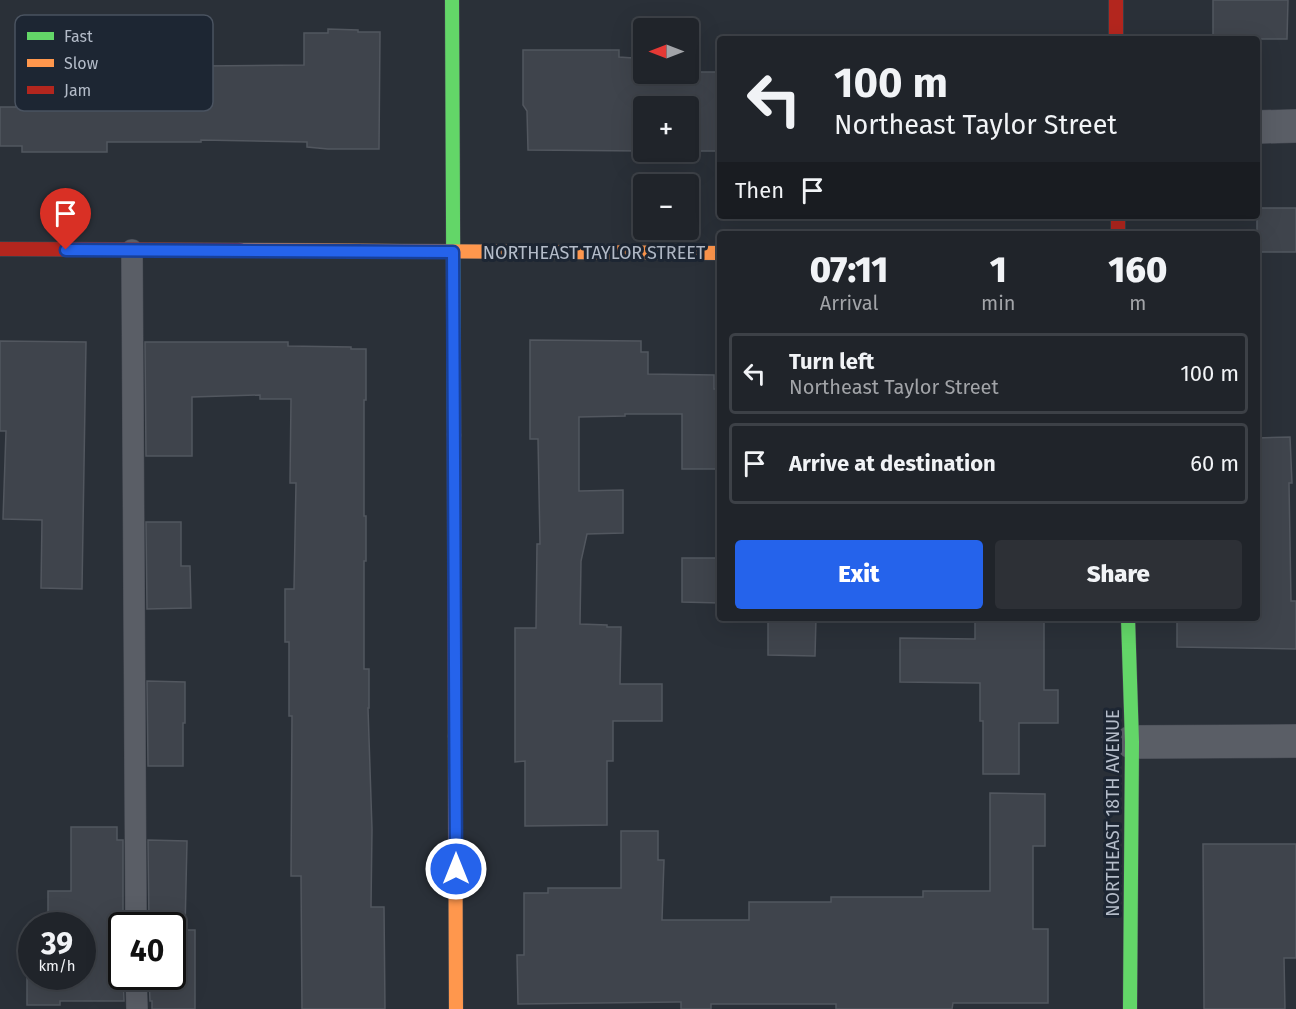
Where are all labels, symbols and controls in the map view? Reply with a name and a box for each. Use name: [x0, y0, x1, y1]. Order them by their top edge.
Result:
legend: [15, 15, 213, 111]
north arrow: [633, 18, 699, 84]
map controls: [633, 18, 699, 240]
text: Fast: [64, 27, 93, 46]
text: Slow: [64, 54, 99, 73]
text: 100 m: [834, 58, 948, 108]
icon: left: [735, 60, 813, 138]
text: Jam: [64, 81, 91, 100]
button: +: [633, 96, 699, 162]
text: Northeast Taylor Street: [834, 109, 1117, 141]
button: −: [633, 174, 699, 240]
icon: arrive: [796, 174, 829, 207]
text: Then: [735, 177, 784, 204]
pin: [40, 188, 91, 250]
icon: arrive: [49, 197, 82, 230]
street label: NORTHEAST TAYLOR STREET: [483, 242, 706, 264]
text: 07:11: [810, 248, 888, 292]
text: 1: [990, 248, 1007, 292]
text: 160: [1108, 248, 1167, 292]
text: Arrival: [820, 291, 878, 315]
text: min: [981, 291, 1016, 315]
text: m: [1129, 291, 1146, 315]
text: Turn left: [789, 348, 874, 375]
icon: left: [738, 357, 771, 390]
text: 100 m: [1180, 360, 1239, 387]
text: Northeast Taylor Street: [789, 375, 999, 399]
icon: arrive: [738, 447, 771, 480]
text: Arrive at destination: [789, 450, 996, 477]
text: 60 m: [1190, 450, 1239, 477]
button: Exit: [735, 540, 983, 609]
button: Share: [995, 540, 1242, 609]
street label: NORTHEAST 18TH AVENUE: [1102, 709, 1124, 917]
position arrow: [424, 837, 488, 901]
speed limit sign: 40: [108, 912, 186, 990]
text: 39: [41, 926, 73, 962]
text: km/h: [38, 957, 76, 975]

